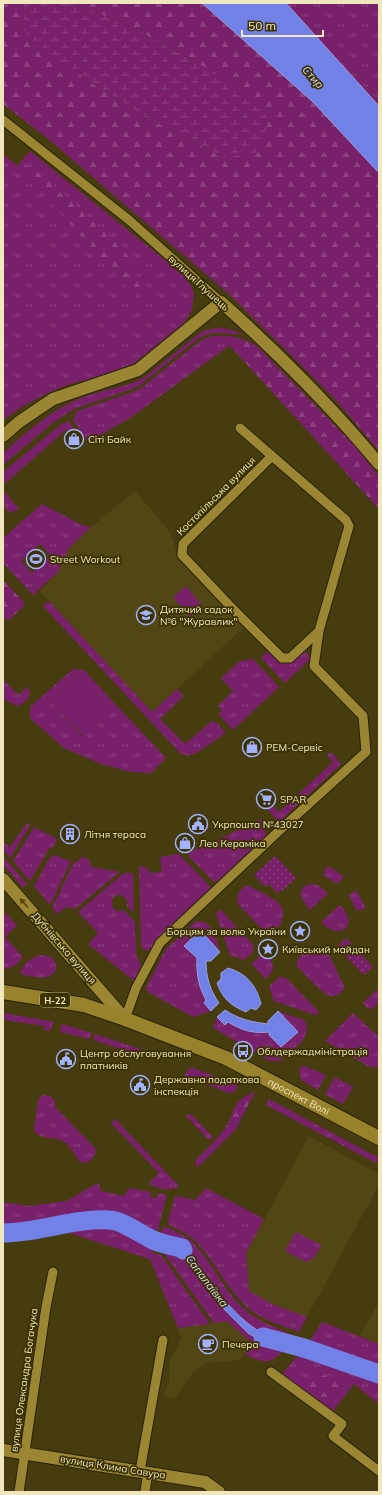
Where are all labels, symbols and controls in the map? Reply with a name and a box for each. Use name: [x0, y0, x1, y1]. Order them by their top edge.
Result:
scale bar: [242, 12, 323, 38]
text: 50 m: [248, 18, 276, 33]
water label: Стир: [299, 63, 327, 91]
street label: вулиця Глушець: [166, 252, 232, 314]
shop icon: Сіті Байк: [63, 428, 85, 450]
place label: Сіті Байк: [88, 433, 132, 446]
street label: Костопільська вулиця: [174, 454, 258, 538]
sports icon: Street Workout: [25, 548, 47, 570]
place label: Street Workout: [50, 553, 121, 566]
place label: Дитячий садок №6 "Журавлик": [160, 603, 238, 628]
school or university icon: Дитячий садок №6 "Журавлик": [135, 604, 157, 626]
shop icon: РЕМ-Сервіс: [241, 736, 263, 758]
place label: РЕМ-Сервіс: [266, 741, 323, 754]
supermarket icon: SPAR: [255, 788, 277, 810]
place label: SPAR: [280, 793, 306, 806]
public building icon: Укрпошта №43027: [187, 813, 209, 835]
place label: Укрпошта №43027: [211, 818, 304, 831]
building icon: Літня тераса: [59, 823, 81, 845]
place label: Літня тераса: [84, 828, 146, 841]
shop icon: Лео Кераміка: [174, 832, 196, 854]
place label: Лео Кераміка: [199, 837, 266, 850]
one-way arrow: [20, 897, 29, 908]
street label: Дубнівська вулиця: [29, 909, 99, 987]
place icon: Борцям за волю України: [289, 920, 311, 942]
place label: Борцям за волю України: [167, 925, 286, 938]
place icon: Київський майдан: [257, 938, 279, 960]
place label: Київський майдан: [282, 943, 370, 956]
road number: Н-22: [40, 993, 70, 1007]
bus stop icon: Облдержадміністрація: [232, 1040, 254, 1062]
place label: Облдержадміністрація: [257, 1045, 368, 1058]
place label: Центр обслуговування платників: [80, 1047, 191, 1072]
public building icon: Центр обслуговування платників: [55, 1048, 77, 1070]
place label: Державна податкова інспекція: [154, 1073, 259, 1098]
public building icon: Державна податкова інспекція: [129, 1074, 151, 1096]
street label: проспект Волі: [266, 1075, 332, 1118]
water label: Сапалаївка: [183, 1252, 231, 1310]
street label: вулиця Олександра Богачука: [7, 1307, 41, 1453]
cafe icon: Печера: [197, 1333, 219, 1355]
place label: Печера: [222, 1338, 259, 1351]
street label: вулиця Клима Савура: [59, 1452, 167, 1482]

